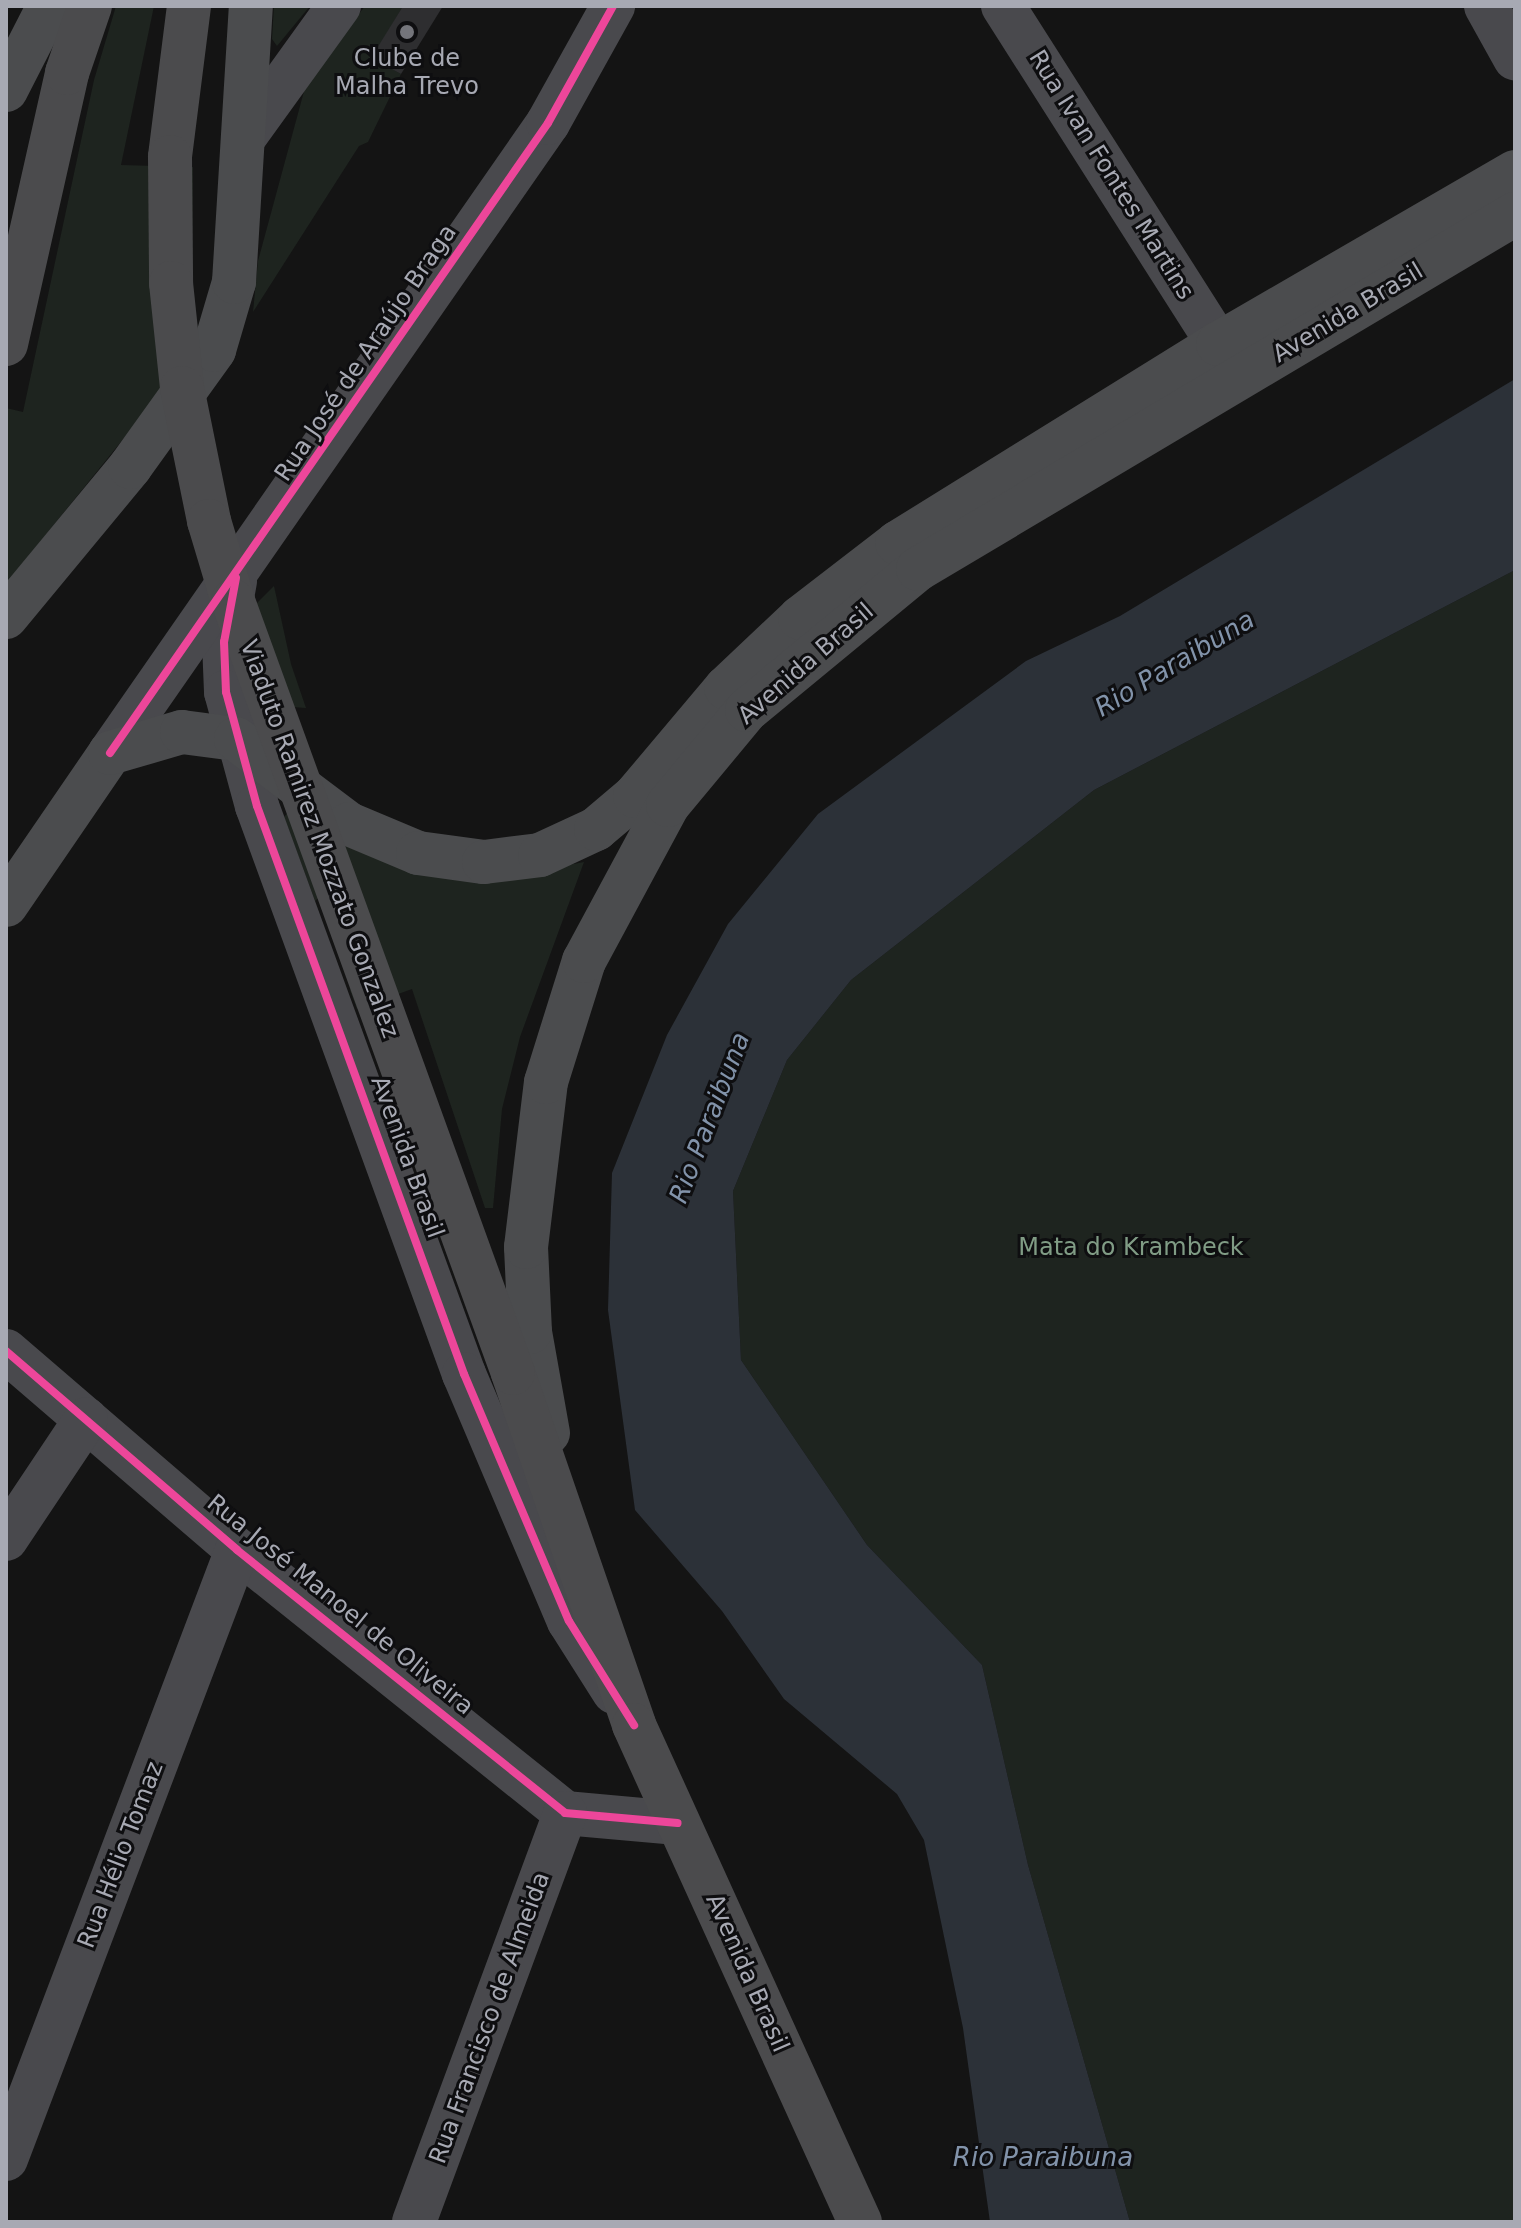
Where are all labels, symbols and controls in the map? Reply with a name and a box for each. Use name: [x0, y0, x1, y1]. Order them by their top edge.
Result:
marker: Clube de Malha Trevo: [398, 23, 416, 41]
place label: Clube de Malha Trevo: [335, 45, 479, 101]
street label: Rua Ivan Fontes Martins: [1022, 45, 1200, 305]
street label: Rua José de Araújo Braga: [269, 219, 463, 487]
street label: Avenida Brasil: [1268, 257, 1428, 369]
street label: Avenida Brasil: [732, 597, 880, 731]
water label: Rio Paraibuna: [1090, 604, 1260, 724]
street label: Viaduto Ramirez Mozzato Gonzalez: [233, 636, 405, 1042]
water label: Rio Paraibuna: [663, 1028, 757, 1208]
street label: Avenida Brasil: [364, 1072, 450, 1242]
park label: Mata do Krambeck: [1018, 1234, 1244, 1262]
street label: Rua José Manoel de Oliveira: [201, 1489, 479, 1721]
street label: Rua Hélio Tomaz: [72, 1758, 170, 1952]
street label: Rua Francisco de Almeida: [424, 1868, 556, 2168]
street label: Avenida Brasil: [699, 1889, 795, 2057]
water label: Rio Paraibuna: [953, 2142, 1133, 2174]

